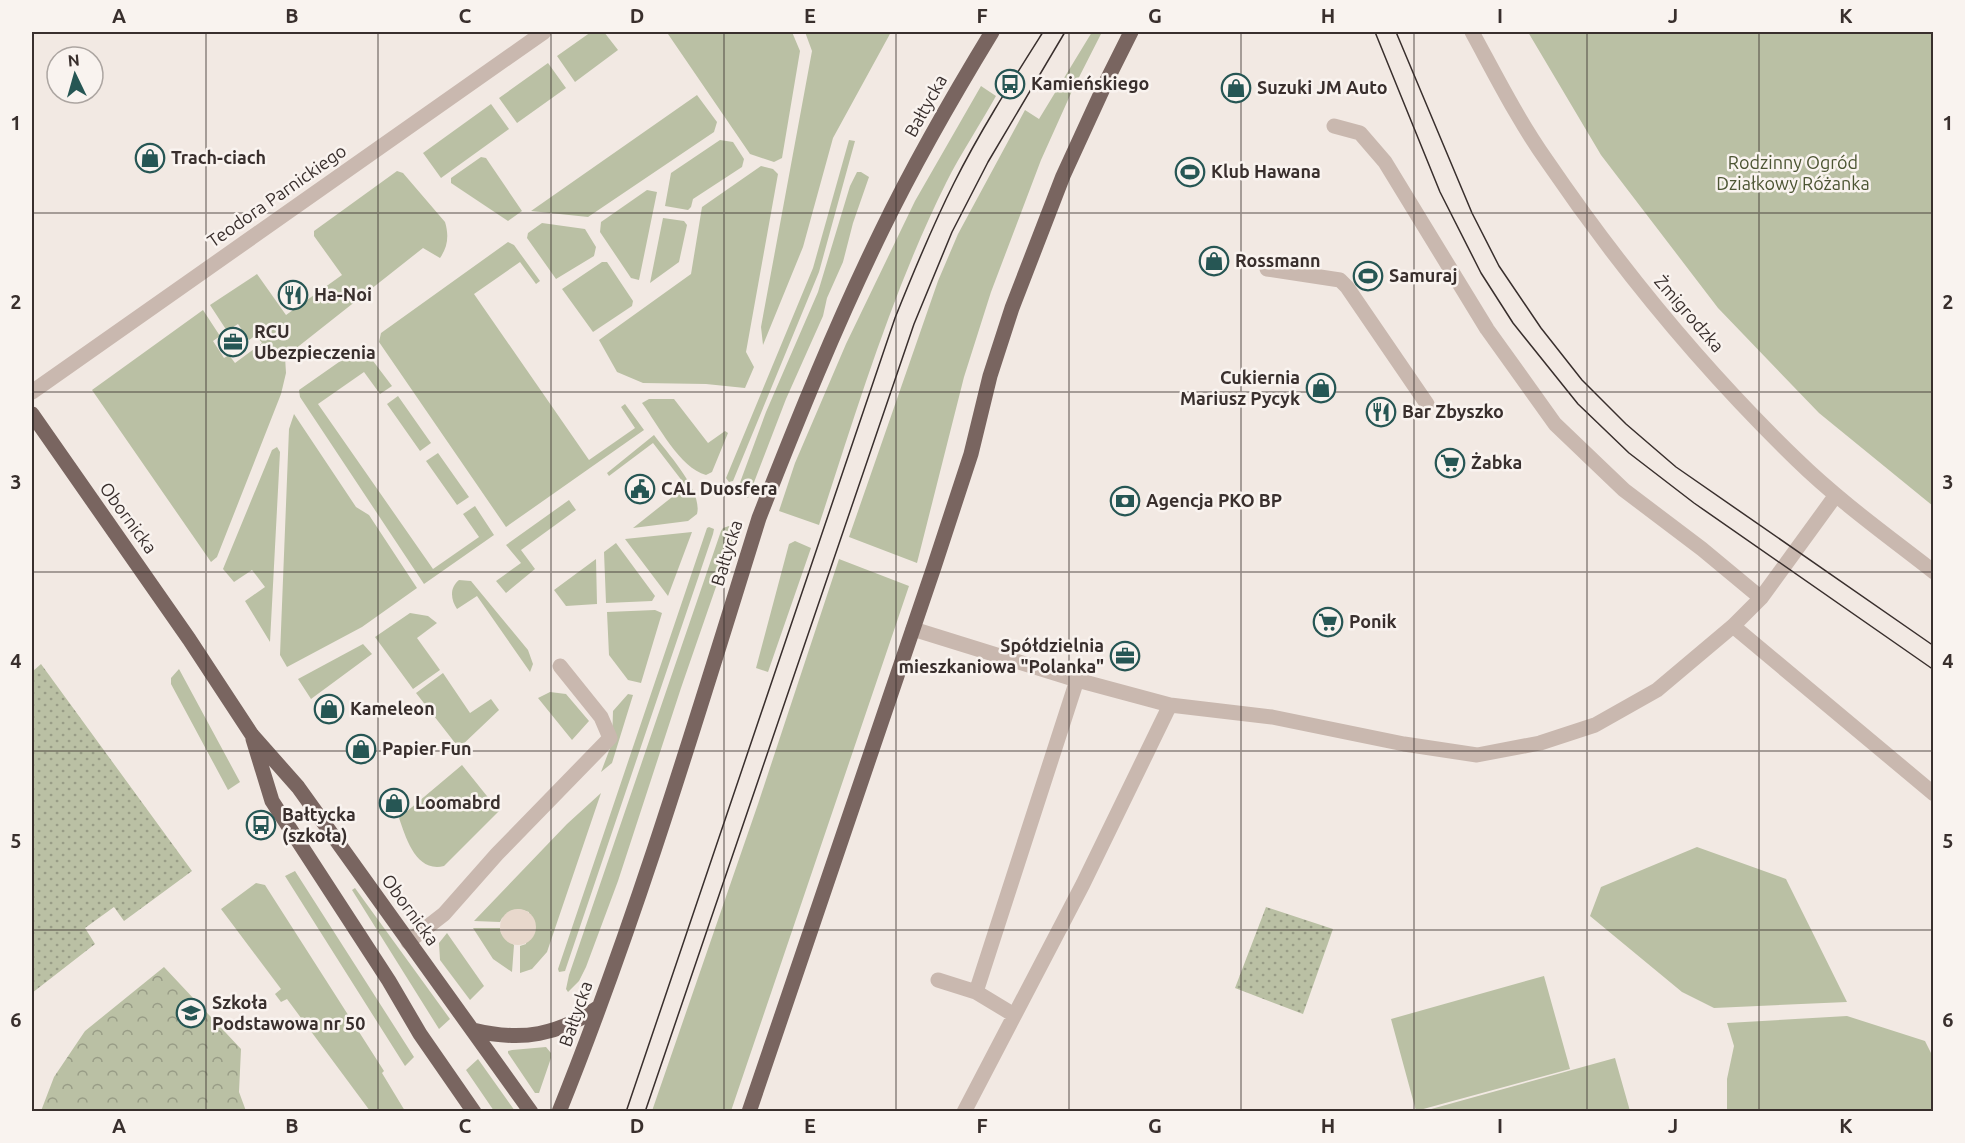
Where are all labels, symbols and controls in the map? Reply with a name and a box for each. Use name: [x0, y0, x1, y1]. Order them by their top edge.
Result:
text: A: [112, 4, 126, 27]
text: B: [285, 4, 299, 27]
text: C: [459, 4, 472, 27]
text: D: [630, 4, 644, 27]
text: E: [804, 4, 816, 27]
text: F: [976, 4, 988, 27]
text: G: [1148, 4, 1162, 27]
text: H: [1321, 4, 1335, 27]
text: I: [1497, 4, 1503, 27]
text: J: [1668, 4, 1678, 27]
text: K: [1839, 4, 1853, 27]
north arrow: [45, 45, 105, 105]
text: N: [67, 51, 80, 70]
bus stop icon: Kamieńskiego: [994, 68, 1026, 100]
street label: Bałtycka: [900, 71, 950, 140]
shop icon: Suzuki JM Auto: [1220, 72, 1252, 104]
place label: Kamieńskiego: [1031, 73, 1149, 93]
place label: Suzuki JM Auto: [1257, 77, 1388, 97]
text: 1: [10, 111, 22, 134]
text: 1: [1942, 111, 1954, 134]
street label: Teodora Parnickiego: [203, 140, 350, 251]
shop icon: Trach-ciach: [134, 142, 166, 174]
place label: Trach-ciach: [171, 147, 266, 167]
park label: Rodzinny Ogród Działkowy Różanka: [1716, 152, 1870, 193]
sports icon: Klub Hawana: [1174, 156, 1206, 188]
place label: Klub Hawana: [1211, 161, 1321, 181]
shop icon: Rossmann: [1198, 245, 1230, 277]
place label: Rossmann: [1235, 250, 1321, 270]
sports icon: Samuraj: [1352, 260, 1384, 292]
place label: Samuraj: [1389, 265, 1458, 285]
street label: Żmigrodzka: [1651, 271, 1728, 356]
restaurant icon: Ha-Noi: [277, 279, 309, 311]
place label: Ha-Noi: [314, 284, 372, 304]
text: 2: [10, 290, 22, 313]
text: 2: [1942, 290, 1954, 313]
place label: RCU Ubezpieczenia: [254, 321, 376, 362]
office icon: RCU Ubezpieczenia: [217, 326, 249, 358]
place label: Cukiernia Mariusz Pycyk: [1180, 367, 1300, 408]
shop icon: Cukiernia Mariusz Pycyk: [1305, 372, 1337, 404]
restaurant icon: Bar Zbyszko: [1365, 396, 1397, 428]
place label: Bar Zbyszko: [1402, 401, 1504, 421]
supermarket icon: Żabka: [1434, 447, 1466, 479]
place label: Żabka: [1471, 452, 1522, 472]
text: 3: [10, 470, 22, 493]
text: 3: [1942, 470, 1954, 493]
public building icon: CAL Duosfera: [624, 473, 656, 505]
street label: Obornicka: [96, 478, 161, 557]
place label: CAL Duosfera: [661, 478, 778, 498]
bank icon: Agencja PKO BP: [1109, 485, 1141, 517]
place label: Agencja PKO BP: [1146, 490, 1282, 510]
street label: Bałtycka: [707, 517, 746, 588]
supermarket icon: Ponik: [1312, 606, 1344, 638]
place label: Ponik: [1349, 611, 1397, 631]
place label: Spółdzielnia mieszkaniowa "Polanka": [898, 635, 1104, 676]
office icon: Spółdzielnia mieszkaniowa "Polanka": [1109, 640, 1141, 672]
text: 4: [10, 649, 22, 672]
text: 4: [1942, 649, 1954, 672]
shop icon: Kameleon: [313, 693, 345, 725]
place label: Kameleon: [350, 698, 435, 718]
shop icon: Papier Fun: [345, 733, 377, 765]
place label: Papier Fun: [382, 738, 472, 758]
shop icon: Loomabrd: [378, 787, 410, 819]
place label: Loomabrd: [415, 792, 501, 812]
place label: Bałtycka (szkoła): [282, 804, 356, 846]
bus stop icon: Bałtycka (szkoła): [245, 809, 277, 841]
text: 5: [10, 829, 22, 852]
text: 5: [1942, 829, 1954, 852]
street label: Obornicka: [378, 870, 443, 949]
street label: Bałtycka: [555, 978, 596, 1049]
place label: Szkoła Podstawowa nr 50: [212, 992, 365, 1033]
school or university icon: Szkoła Podstawowa nr 50: [175, 997, 207, 1029]
text: 6: [10, 1008, 22, 1031]
text: 6: [1942, 1008, 1954, 1031]
text: A: [112, 1114, 126, 1137]
text: B: [285, 1114, 299, 1137]
text: C: [459, 1114, 472, 1137]
text: D: [630, 1114, 644, 1137]
text: E: [804, 1114, 816, 1137]
text: F: [976, 1114, 988, 1137]
text: G: [1148, 1114, 1162, 1137]
text: H: [1321, 1114, 1335, 1137]
text: I: [1497, 1114, 1503, 1137]
text: J: [1668, 1114, 1678, 1137]
text: K: [1839, 1114, 1853, 1137]

